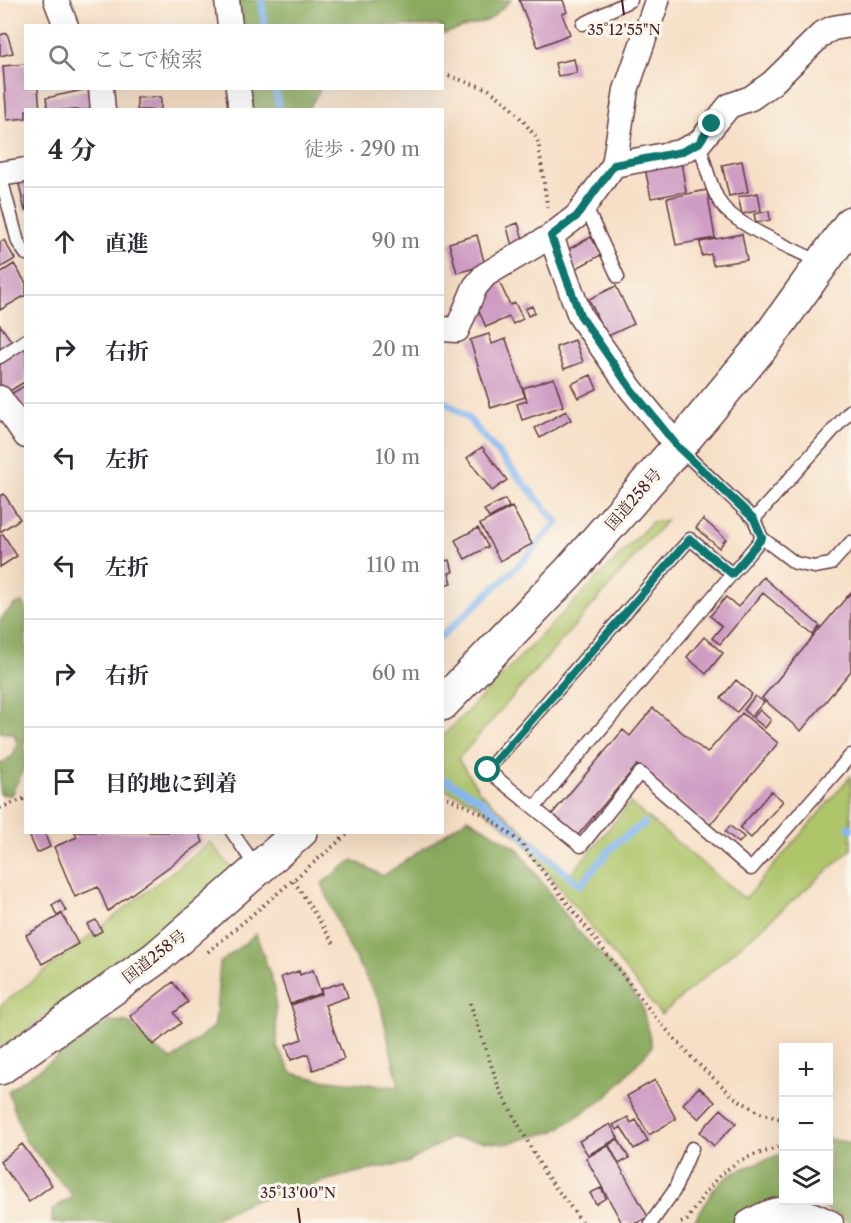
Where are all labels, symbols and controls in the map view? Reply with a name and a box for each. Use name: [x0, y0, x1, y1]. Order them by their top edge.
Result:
text: 35°12'55"N: [587, 20, 661, 39]
search box: [24, 24, 444, 90]
icon: search: [45, 41, 78, 74]
text: ここで検索: [93, 46, 203, 73]
route end: [698, 110, 724, 136]
text: 4 分: [48, 134, 96, 166]
text: 徒歩 · 290 m: [304, 137, 420, 161]
icon: ahead: [48, 225, 81, 258]
text: 90 m: [372, 229, 420, 253]
text: 直進: [105, 230, 149, 257]
icon: right: [48, 333, 81, 366]
text: 20 m: [372, 337, 420, 361]
text: 右折: [105, 338, 149, 365]
icon: left: [48, 441, 81, 474]
text: 10 m: [375, 445, 420, 469]
text: 左折: [105, 446, 149, 473]
street label: 国道258号: [601, 464, 665, 534]
icon: left: [48, 549, 81, 582]
text: 110 m: [367, 553, 420, 577]
text: 左折: [105, 554, 149, 581]
icon: right: [48, 657, 81, 690]
text: 60 m: [372, 661, 420, 685]
text: 右折: [105, 662, 149, 689]
route start: [474, 756, 500, 782]
icon: arrive: [48, 765, 81, 798]
text: 目的地に到着: [105, 770, 237, 797]
street label: 国道258号: [118, 925, 190, 987]
map controls: [779, 1043, 833, 1205]
button: +: [779, 1043, 833, 1097]
button: −: [779, 1097, 833, 1151]
button: layers: [779, 1151, 833, 1205]
text: 35°13'00"N: [260, 1183, 336, 1202]

